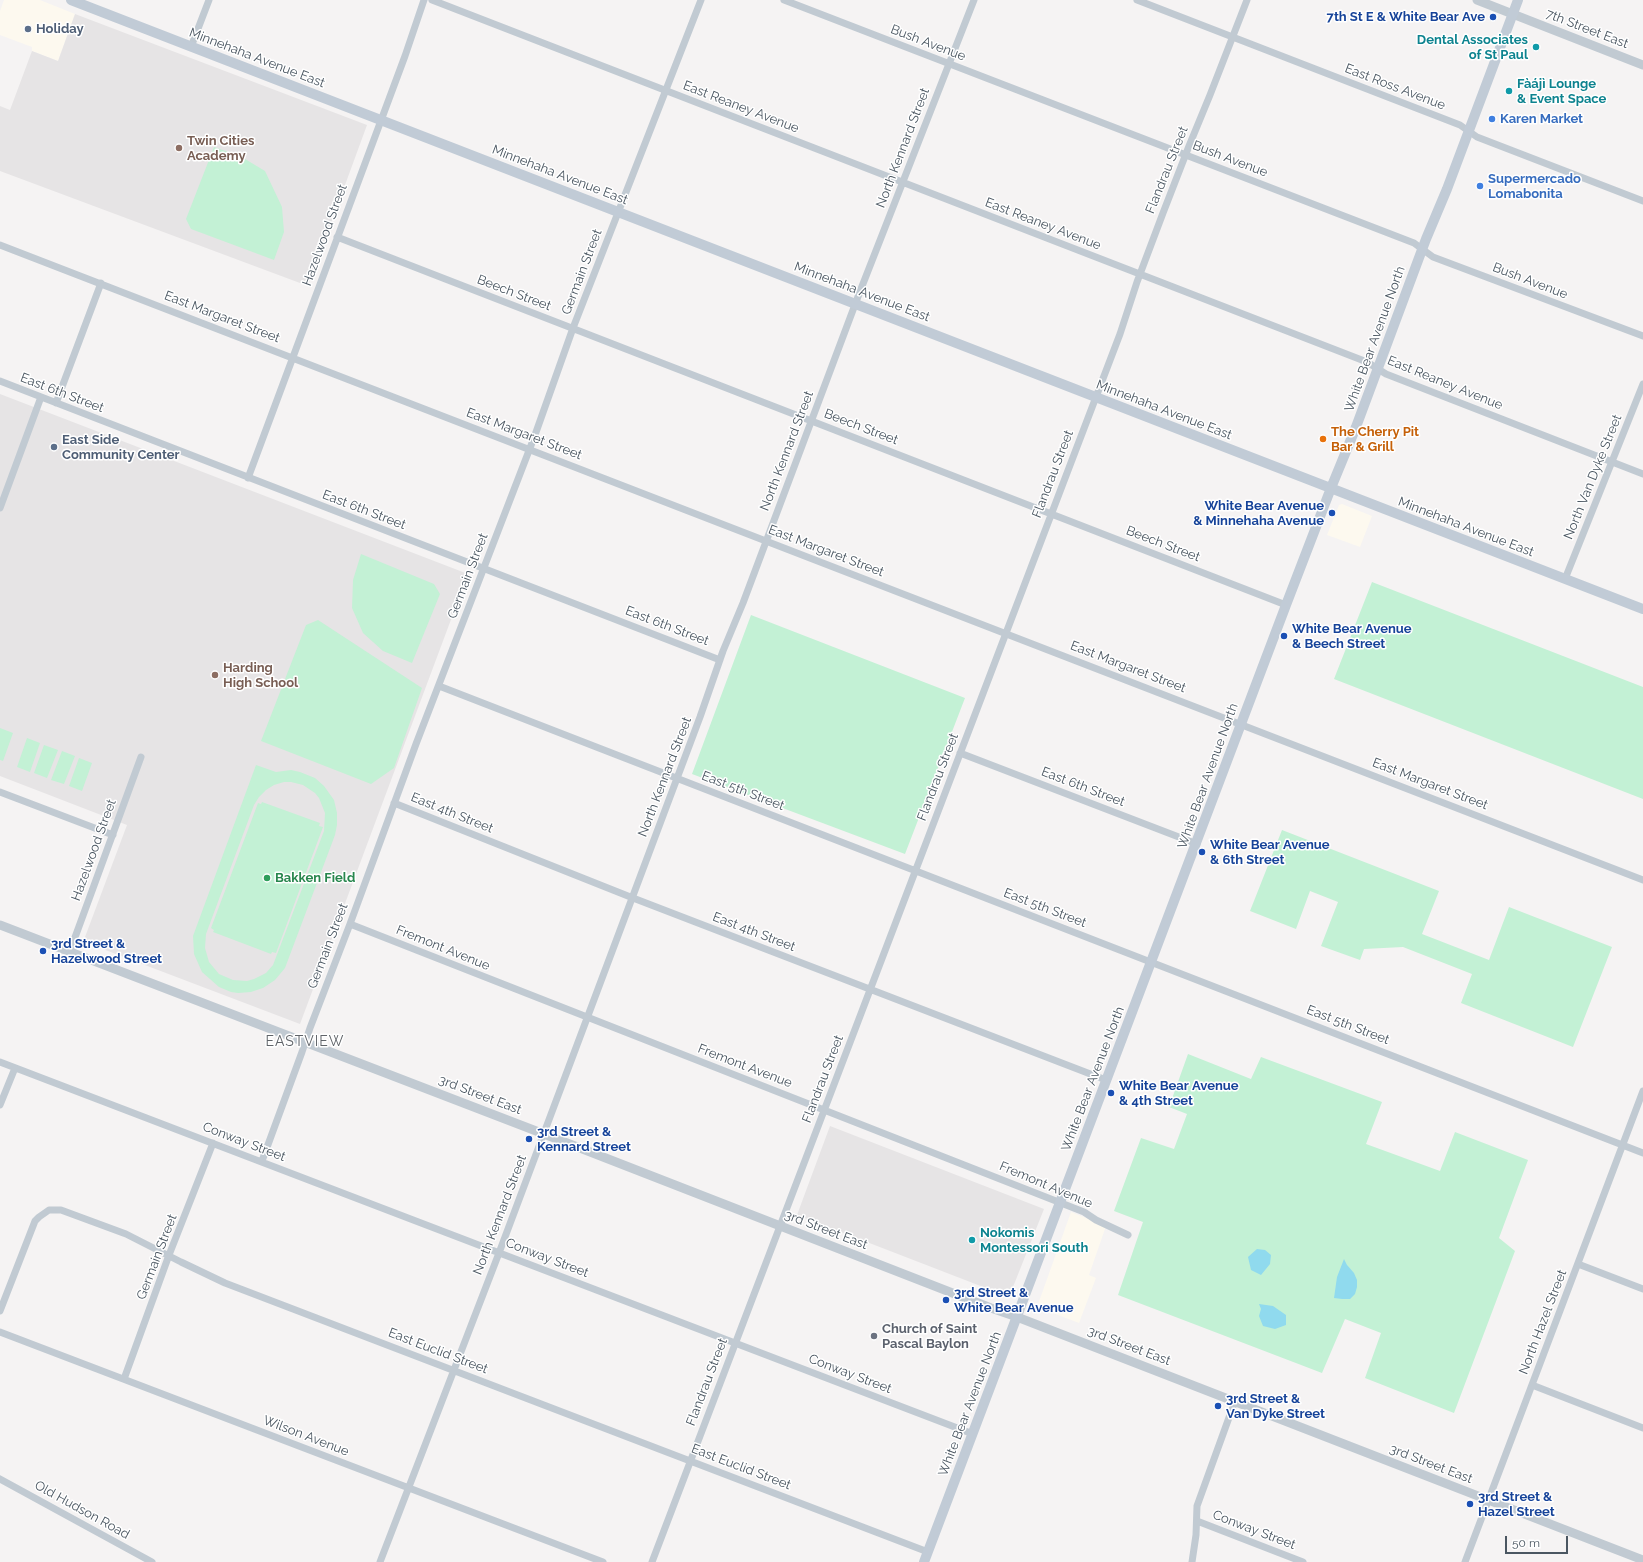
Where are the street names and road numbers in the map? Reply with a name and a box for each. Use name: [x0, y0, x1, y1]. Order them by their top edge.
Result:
street label: 7th Street East: [1544, 6, 1630, 52]
street label: Bush Avenue: [888, 22, 968, 64]
street label: Minnehaha Avenue East: [187, 25, 327, 91]
street label: East Ross Avenue: [1343, 61, 1447, 113]
street label: East Reaney Avenue: [681, 78, 801, 136]
street label: North Kennard Street: [873, 86, 933, 210]
street label: Flandrau Street: [1142, 124, 1192, 216]
street label: Bush Avenue: [1190, 138, 1270, 180]
street label: Minnehaha Avenue East: [490, 142, 630, 208]
street label: Hazelwood Street: [299, 182, 351, 288]
street label: East Reaney Avenue: [983, 195, 1103, 253]
street label: Germain Street: [559, 227, 605, 317]
street label: Minnehaha Avenue East: [792, 259, 932, 325]
street label: Bush Avenue: [1490, 260, 1570, 302]
street label: White Bear Avenue North: [1341, 264, 1409, 414]
street label: Beech Street: [475, 272, 553, 314]
street label: East Margaret Street: [162, 288, 282, 346]
street label: East Reaney Avenue: [1385, 353, 1505, 413]
street label: East 6th Street: [18, 370, 106, 416]
street label: Minnehaha Avenue East: [1094, 377, 1234, 443]
street label: North Kennard Street: [757, 389, 817, 513]
street label: East Margaret Street: [464, 405, 584, 463]
street label: Beech Street: [822, 406, 900, 448]
street label: North Van Dyke Street: [1561, 412, 1625, 542]
street label: Flandrau Street: [1029, 428, 1077, 520]
street label: East 6th Street: [320, 487, 408, 533]
street label: Minnehaha Avenue East: [1396, 494, 1536, 560]
street label: East Margaret Street: [766, 522, 886, 580]
street label: Beech Street: [1124, 523, 1202, 565]
street label: Germain Street: [445, 531, 491, 621]
street label: East 6th Street: [623, 603, 711, 649]
street label: East Margaret Street: [1068, 638, 1188, 696]
street label: White Bear Avenue North: [1174, 701, 1242, 851]
street label: North Kennard Street: [635, 715, 695, 839]
street label: Flandrau Street: [914, 731, 962, 823]
street label: East Margaret Street: [1370, 755, 1490, 813]
street label: East 6th Street: [1039, 764, 1127, 810]
street label: East 5th Street: [699, 768, 787, 814]
street label: East 4th Street: [409, 789, 495, 837]
street label: Hazelwood Street: [68, 797, 120, 903]
street label: East 5th Street: [1001, 885, 1089, 931]
street label: Germain Street: [305, 901, 351, 991]
street label: East 4th Street: [710, 909, 798, 955]
street label: Fremont Avenue: [394, 922, 492, 974]
street label: East 5th Street: [1304, 1002, 1392, 1048]
street label: White Bear Avenue North: [1058, 1005, 1128, 1153]
street label: Flandrau Street: [799, 1033, 847, 1125]
street label: Fremont Avenue: [696, 1041, 794, 1091]
street label: 3rd Street East: [436, 1072, 524, 1118]
street label: Conway Street: [200, 1119, 288, 1165]
street label: North Kennard Street: [470, 1153, 530, 1277]
street label: Fremont Avenue: [997, 1158, 1095, 1212]
street label: 3rd Street East: [782, 1207, 870, 1253]
street label: Germain Street: [134, 1212, 180, 1302]
street label: Conway Street: [503, 1235, 591, 1281]
street label: North Hazel Street: [1516, 1267, 1570, 1377]
street label: 3rd Street East: [1085, 1323, 1173, 1369]
street label: East Euclid Street: [386, 1325, 490, 1377]
street label: White Bear Avenue North: [935, 1330, 1005, 1478]
street label: Flandrau Street: [683, 1336, 731, 1428]
street label: Conway Street: [806, 1351, 894, 1397]
street label: Wilson Avenue: [261, 1413, 351, 1459]
street label: East Euclid Street: [689, 1441, 793, 1493]
street label: 3rd Street East: [1387, 1441, 1475, 1487]
street label: Old Hudson Road: [32, 1477, 132, 1543]
street label: Conway Street: [1210, 1507, 1298, 1553]

